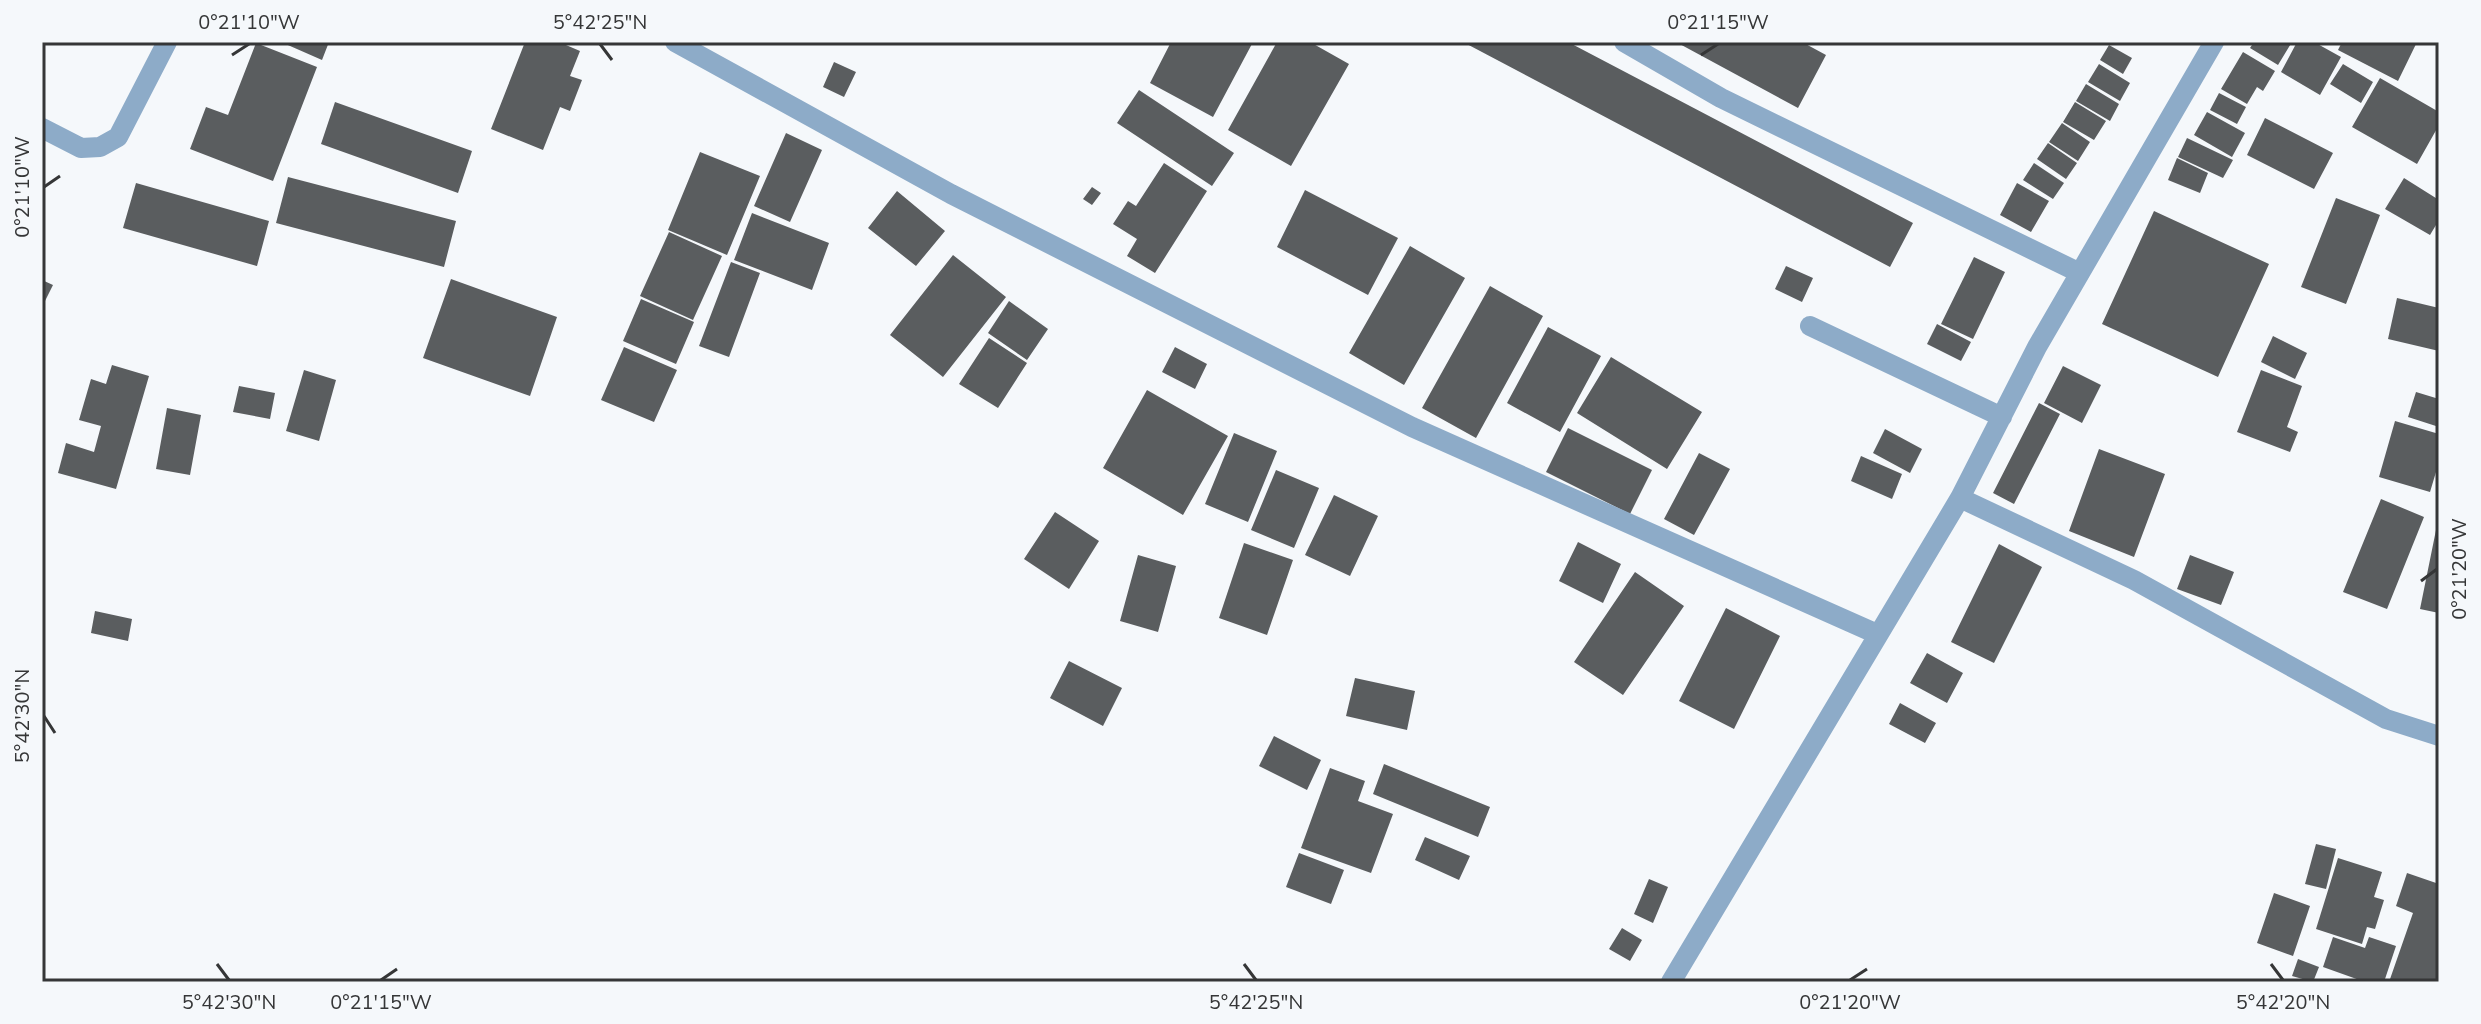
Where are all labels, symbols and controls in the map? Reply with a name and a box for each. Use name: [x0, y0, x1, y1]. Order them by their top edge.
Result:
text: 0°21'10"W: [198, 9, 300, 36]
text: 5°42'25"N: [553, 9, 647, 36]
text: 0°21'15"W: [1667, 9, 1769, 36]
text: 0°21'10"W: [9, 136, 36, 238]
text: 0°21'20"W: [2446, 518, 2473, 620]
text: 5°42'30"N: [9, 669, 36, 763]
text: 5°42'30"N: [182, 989, 276, 1016]
text: 0°21'15"W: [330, 989, 432, 1016]
text: 5°42'25"N: [1209, 989, 1303, 1016]
text: 0°21'20"W: [1799, 989, 1901, 1016]
text: 5°42'20"N: [2236, 989, 2330, 1016]

